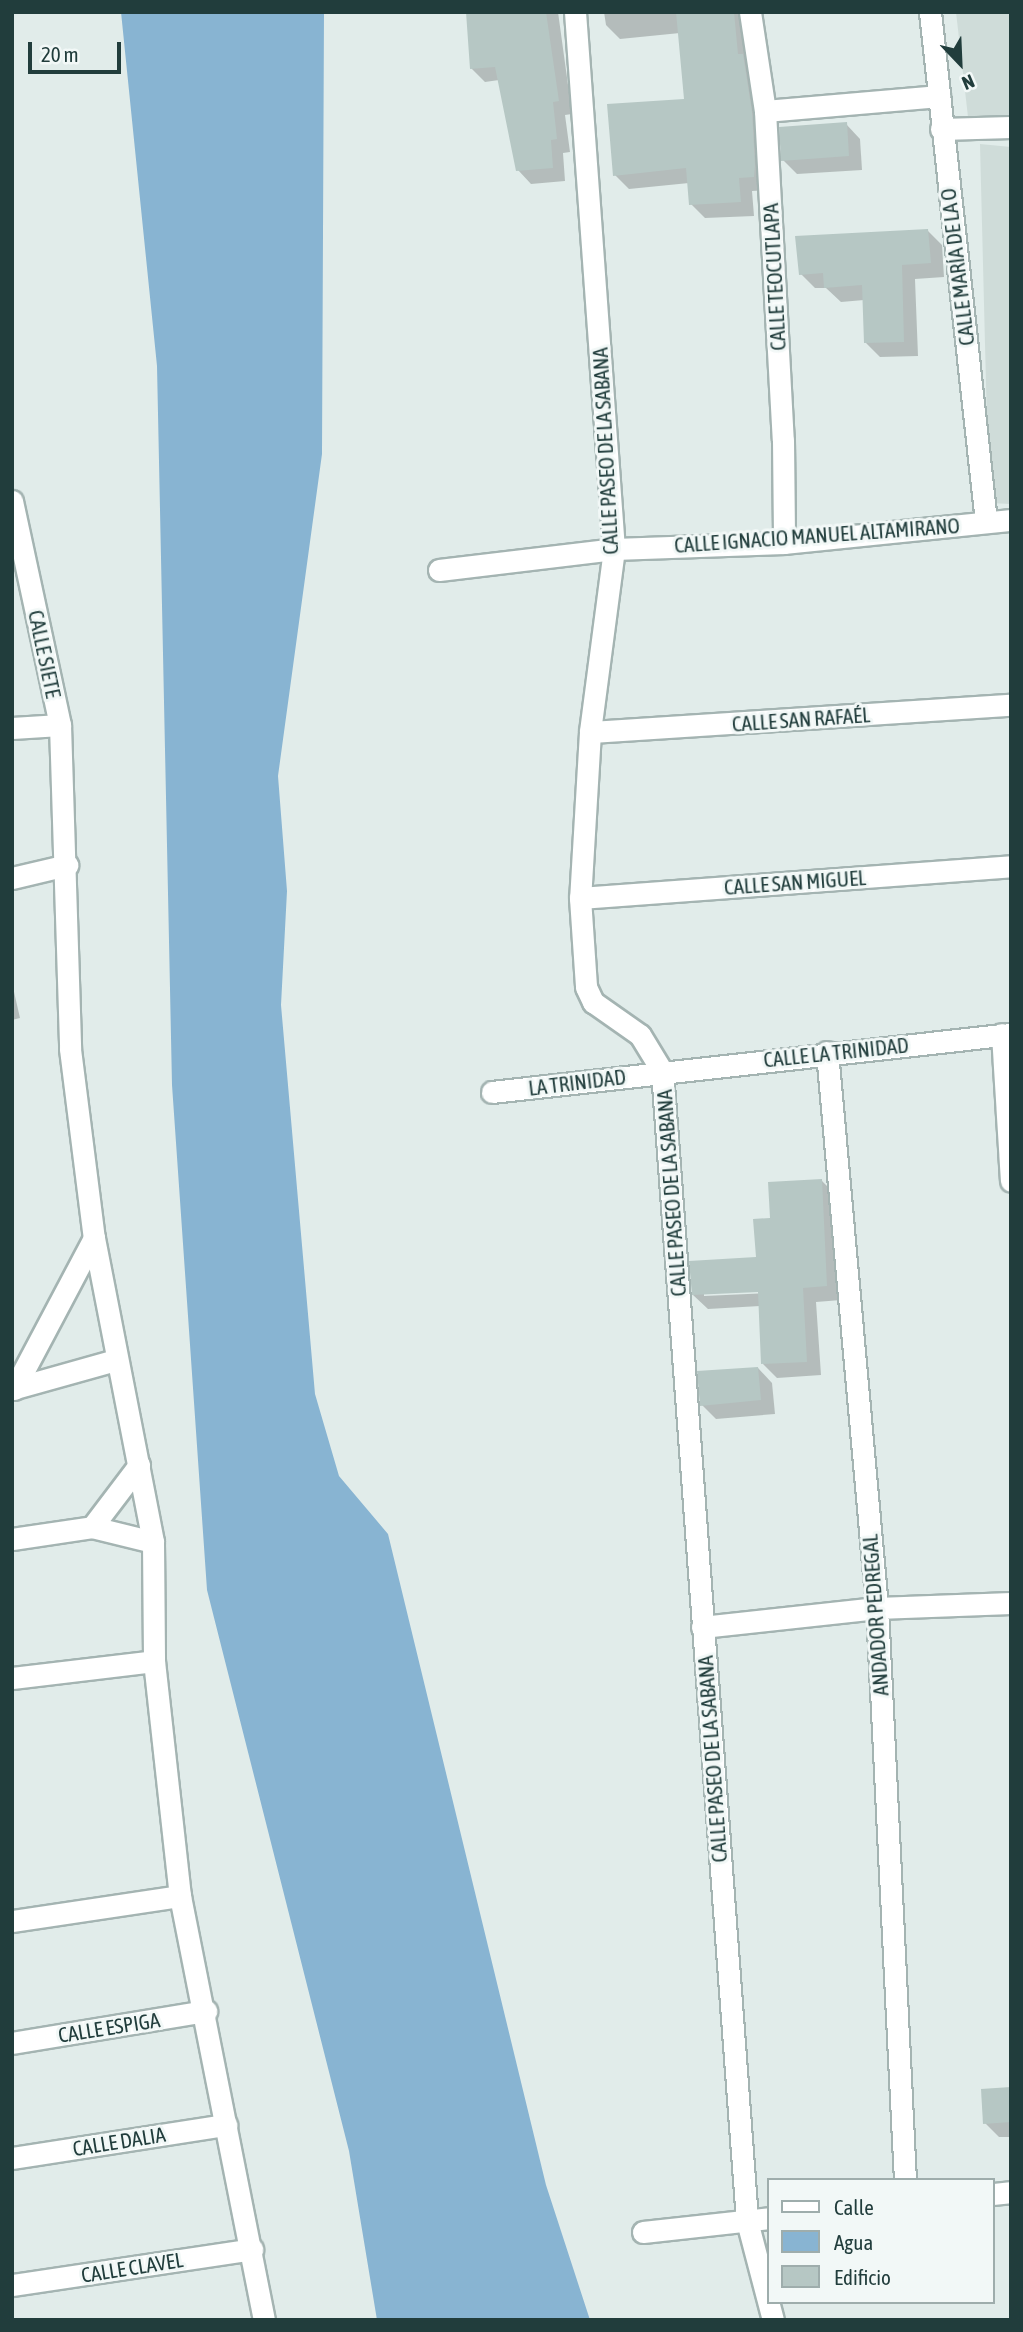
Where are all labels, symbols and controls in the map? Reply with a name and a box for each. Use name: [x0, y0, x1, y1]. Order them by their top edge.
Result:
scale bar: [32, 28, 124, 72]
north arrow: [925, 28, 995, 98]
text: 20 m: [41, 42, 79, 66]
text: N: [959, 70, 978, 95]
street label: CALLE MARÍA DE LA O: [935, 187, 979, 347]
street label: CALLE TEOCUTLAPA: [758, 203, 790, 351]
street label: CALLE PASEO DE LA SABANA: [587, 347, 623, 555]
street label: CALLE IGNACIO MANUEL ALTAMIRANO: [673, 512, 961, 558]
street label: CALLE SIETE: [23, 608, 67, 700]
street label: CALLE SAN RAFAÉL: [731, 702, 871, 736]
street label: CALLE SAN MIGUEL: [723, 864, 867, 900]
street label: CALLE LA TRINIDAD: [762, 1032, 910, 1072]
street label: LA TRINIDAD: [527, 1064, 627, 1100]
street label: CALLE PASEO DE LA SABANA: [651, 1089, 691, 1297]
street label: ANDADOR PEDREGAL: [857, 1533, 893, 1697]
street label: CALLE PASEO DE LA SABANA: [692, 1655, 732, 1863]
street label: CALLE ESPIGA: [56, 2007, 162, 2047]
street label: CALLE DALIA: [71, 2121, 167, 2161]
legend: [768, 2178, 995, 2304]
text: Calle: [834, 2195, 874, 2219]
text: Agua: [834, 2230, 873, 2254]
street label: CALLE CLAVEL: [79, 2247, 185, 2287]
text: Edificio: [834, 2265, 891, 2289]

